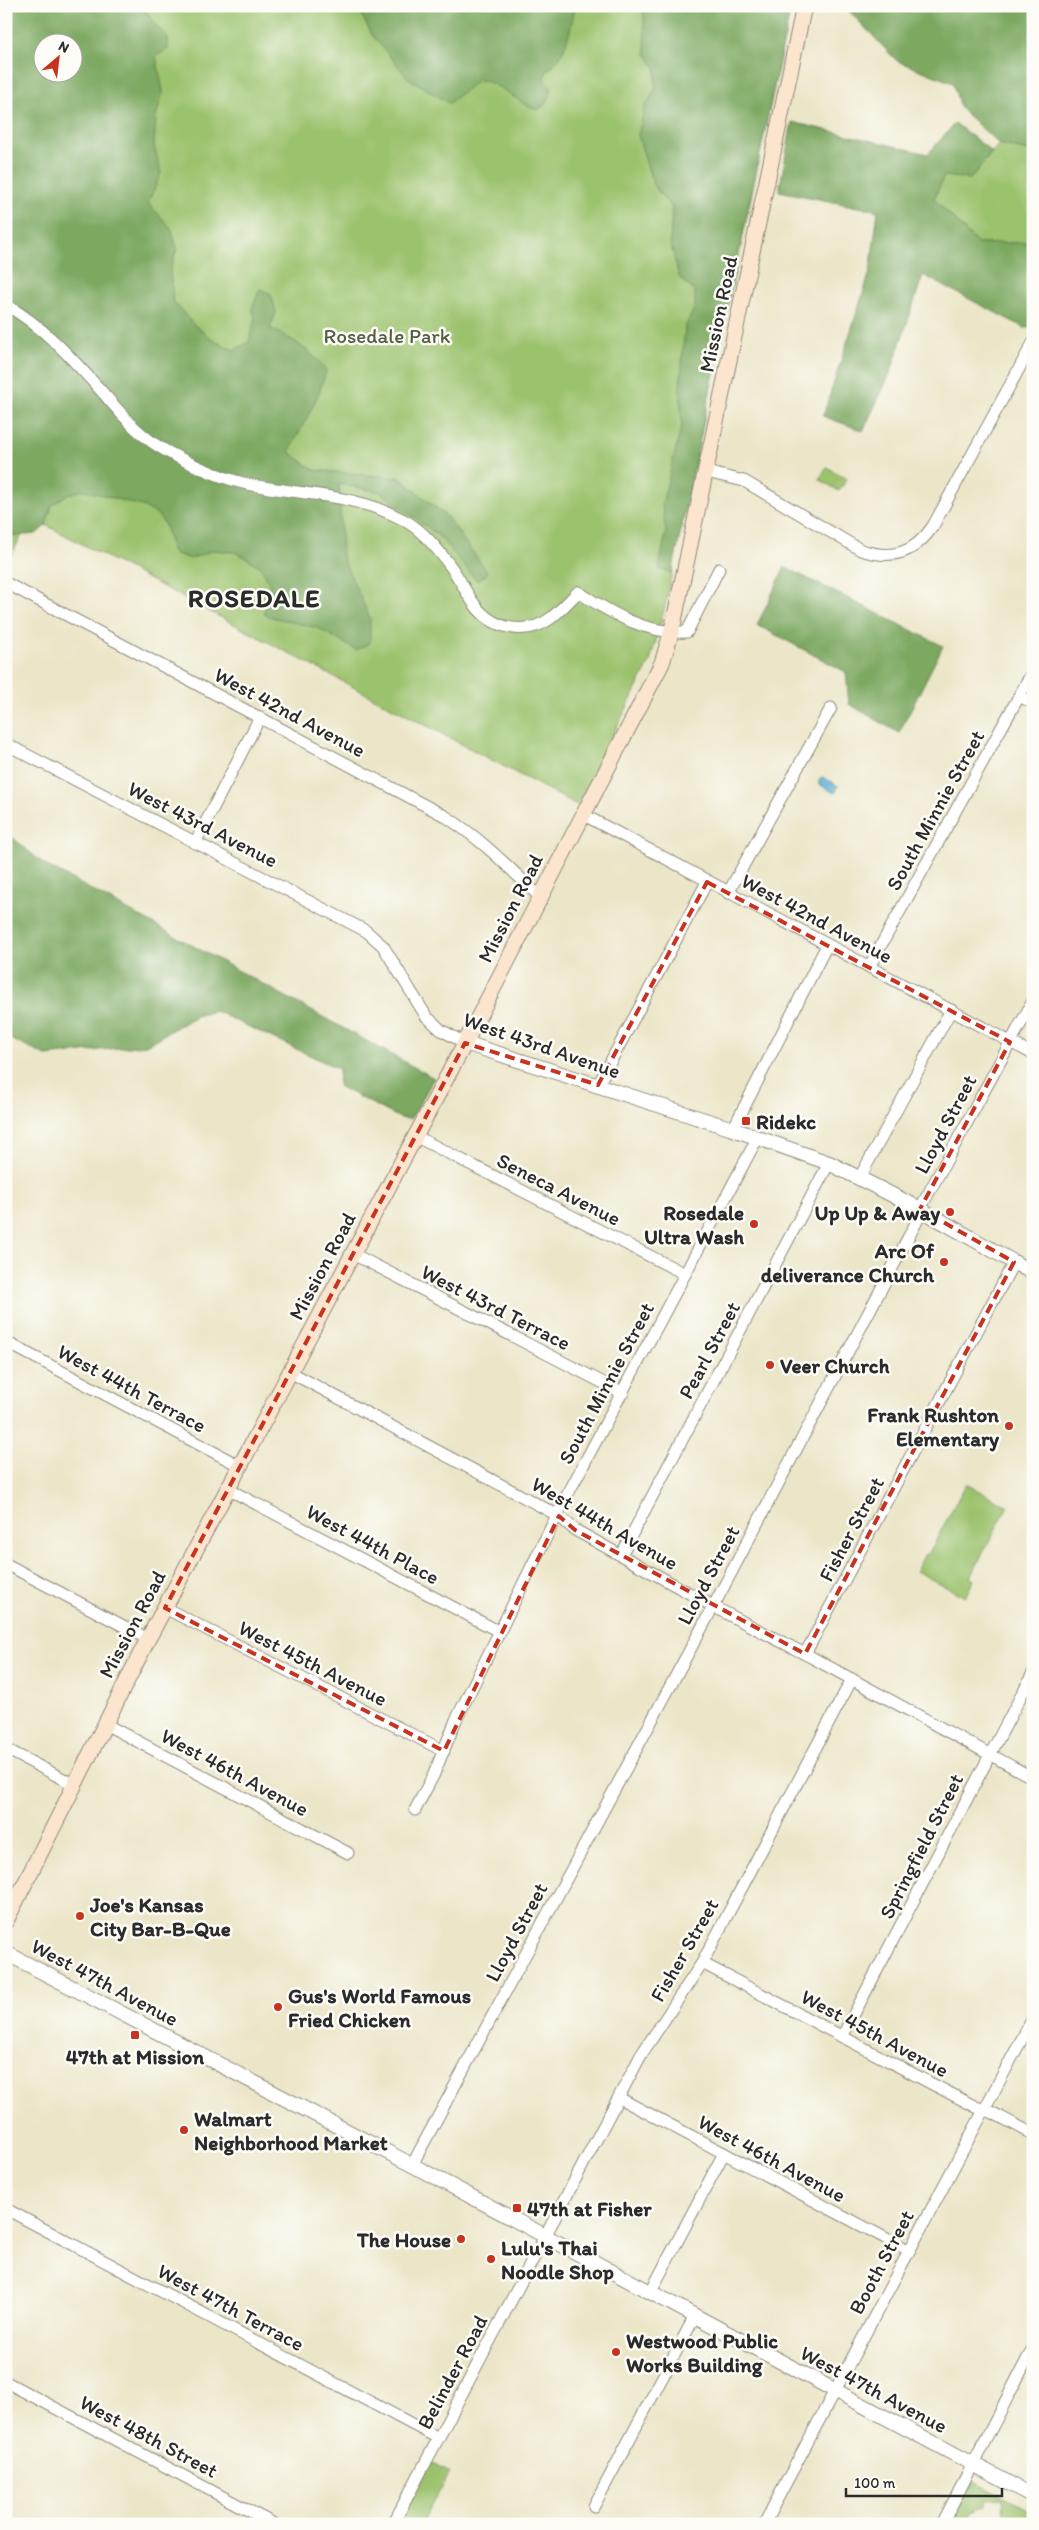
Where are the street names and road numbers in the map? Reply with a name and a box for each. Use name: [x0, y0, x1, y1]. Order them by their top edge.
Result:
street label: Mission Road: [693, 253, 743, 375]
street label: West 42nd Avenue: [210, 662, 370, 762]
street label: South Minnie Street: [881, 725, 990, 895]
street label: West 43rd Avenue: [124, 776, 282, 872]
street label: Mission Road: [472, 849, 548, 966]
street label: West 42nd Avenue: [737, 868, 897, 968]
street label: West 43rd Avenue: [460, 1006, 624, 1084]
street label: Lloyd Street: [908, 1070, 982, 1178]
street label: Seneca Avenue: [493, 1147, 625, 1231]
street label: Mission Road: [283, 1207, 361, 1324]
street label: West 43rd Terrace: [417, 1259, 575, 1355]
street label: Pearl Street: [673, 1297, 745, 1403]
street label: South Minnie Street: [553, 1298, 659, 1468]
street label: West 44th Terrace: [53, 1338, 211, 1438]
street label: West 44th Avenue: [527, 1471, 683, 1575]
street label: Fisher Street: [813, 1472, 889, 1586]
street label: West 44th Place: [302, 1498, 444, 1590]
street label: Lloyd Street: [671, 1521, 745, 1629]
street label: Mission Road: [93, 1565, 171, 1682]
street label: West 45th Avenue: [235, 1615, 391, 1711]
street label: West 46th Avenue: [157, 1723, 313, 1821]
street label: Springfield Street: [874, 1769, 968, 1923]
street label: Lloyd Street: [479, 1878, 553, 1986]
street label: Fisher Street: [644, 1894, 724, 2006]
street label: West 47th Avenue: [27, 1933, 183, 2031]
street label: West 45th Avenue: [797, 1984, 953, 2082]
street label: West 46th Avenue: [694, 2109, 850, 2207]
street label: Booth Street: [843, 2206, 919, 2318]
street label: West 47th Terrace: [153, 2258, 309, 2356]
street label: Belinder Road: [411, 2311, 493, 2433]
street label: West 47th Avenue: [796, 2340, 952, 2438]
street label: West 48th Street: [76, 2389, 223, 2483]

